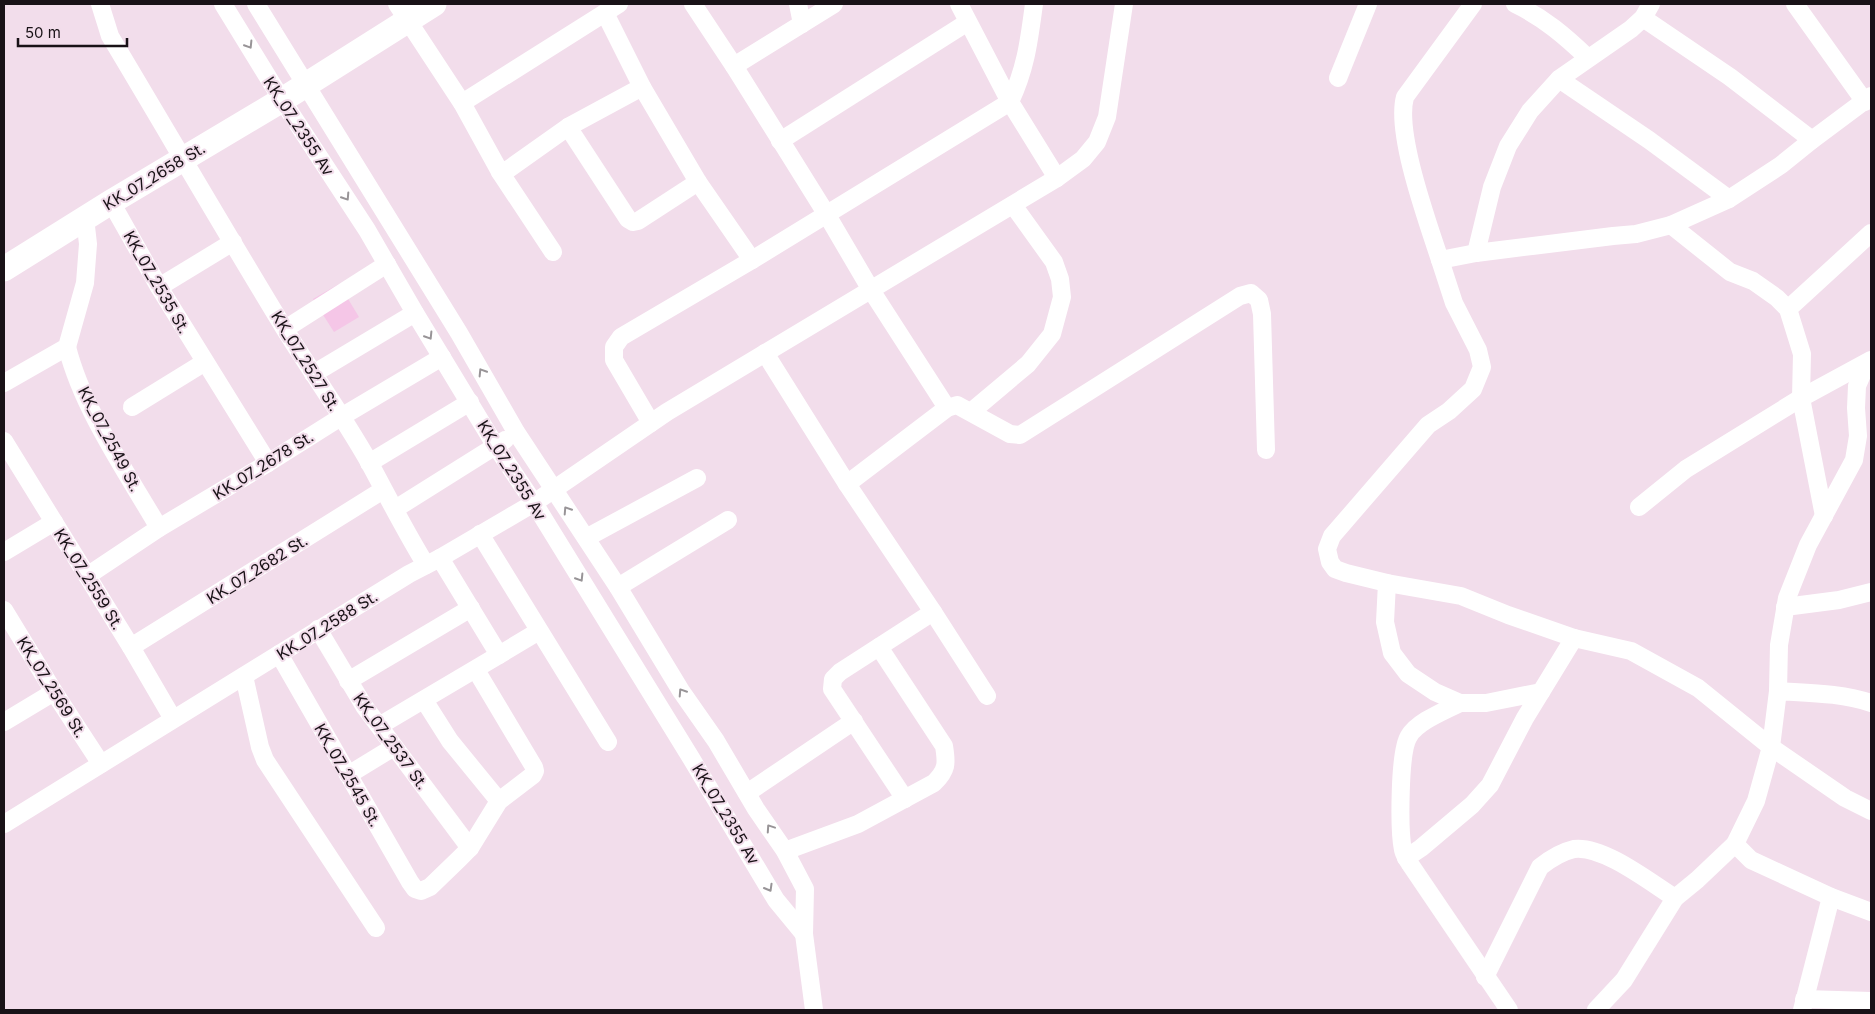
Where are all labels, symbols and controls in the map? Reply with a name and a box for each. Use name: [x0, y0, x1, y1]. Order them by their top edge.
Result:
scale bar: [18, 15, 126, 47]
text: 50 m: [25, 23, 61, 42]
one-way arrow: [242, 40, 252, 49]
street label: KK_07_2355 Av: [260, 73, 338, 179]
street label: KK_07_2658 St.: [99, 138, 209, 214]
one-way arrow: [339, 192, 349, 201]
street label: KK_07_2535 St.: [119, 227, 195, 337]
street label: KK_07_2527 St.: [267, 307, 345, 415]
one-way arrow: [422, 331, 432, 340]
one-way arrow: [479, 368, 488, 377]
street label: KK_07_2549 St.: [74, 383, 146, 495]
street label: KK_07_2355 Av: [473, 416, 551, 524]
street label: KK_07_2678 St.: [209, 426, 317, 504]
one-way arrow: [564, 506, 574, 515]
street label: KK_07_2559 St.: [50, 525, 128, 633]
street label: KK_07_2682 St.: [203, 530, 311, 608]
one-way arrow: [573, 573, 583, 582]
street label: KK_07_2588 St.: [273, 586, 381, 664]
street label: KK_07_2569 St.: [13, 633, 91, 741]
one-way arrow: [679, 688, 688, 697]
street label: KK_07_2537 St.: [349, 689, 433, 793]
street label: KK_07_2545 St.: [310, 720, 386, 830]
street label: KK_07_2355 Av: [688, 760, 764, 868]
one-way arrow: [766, 825, 776, 834]
one-way arrow: [763, 882, 773, 891]

